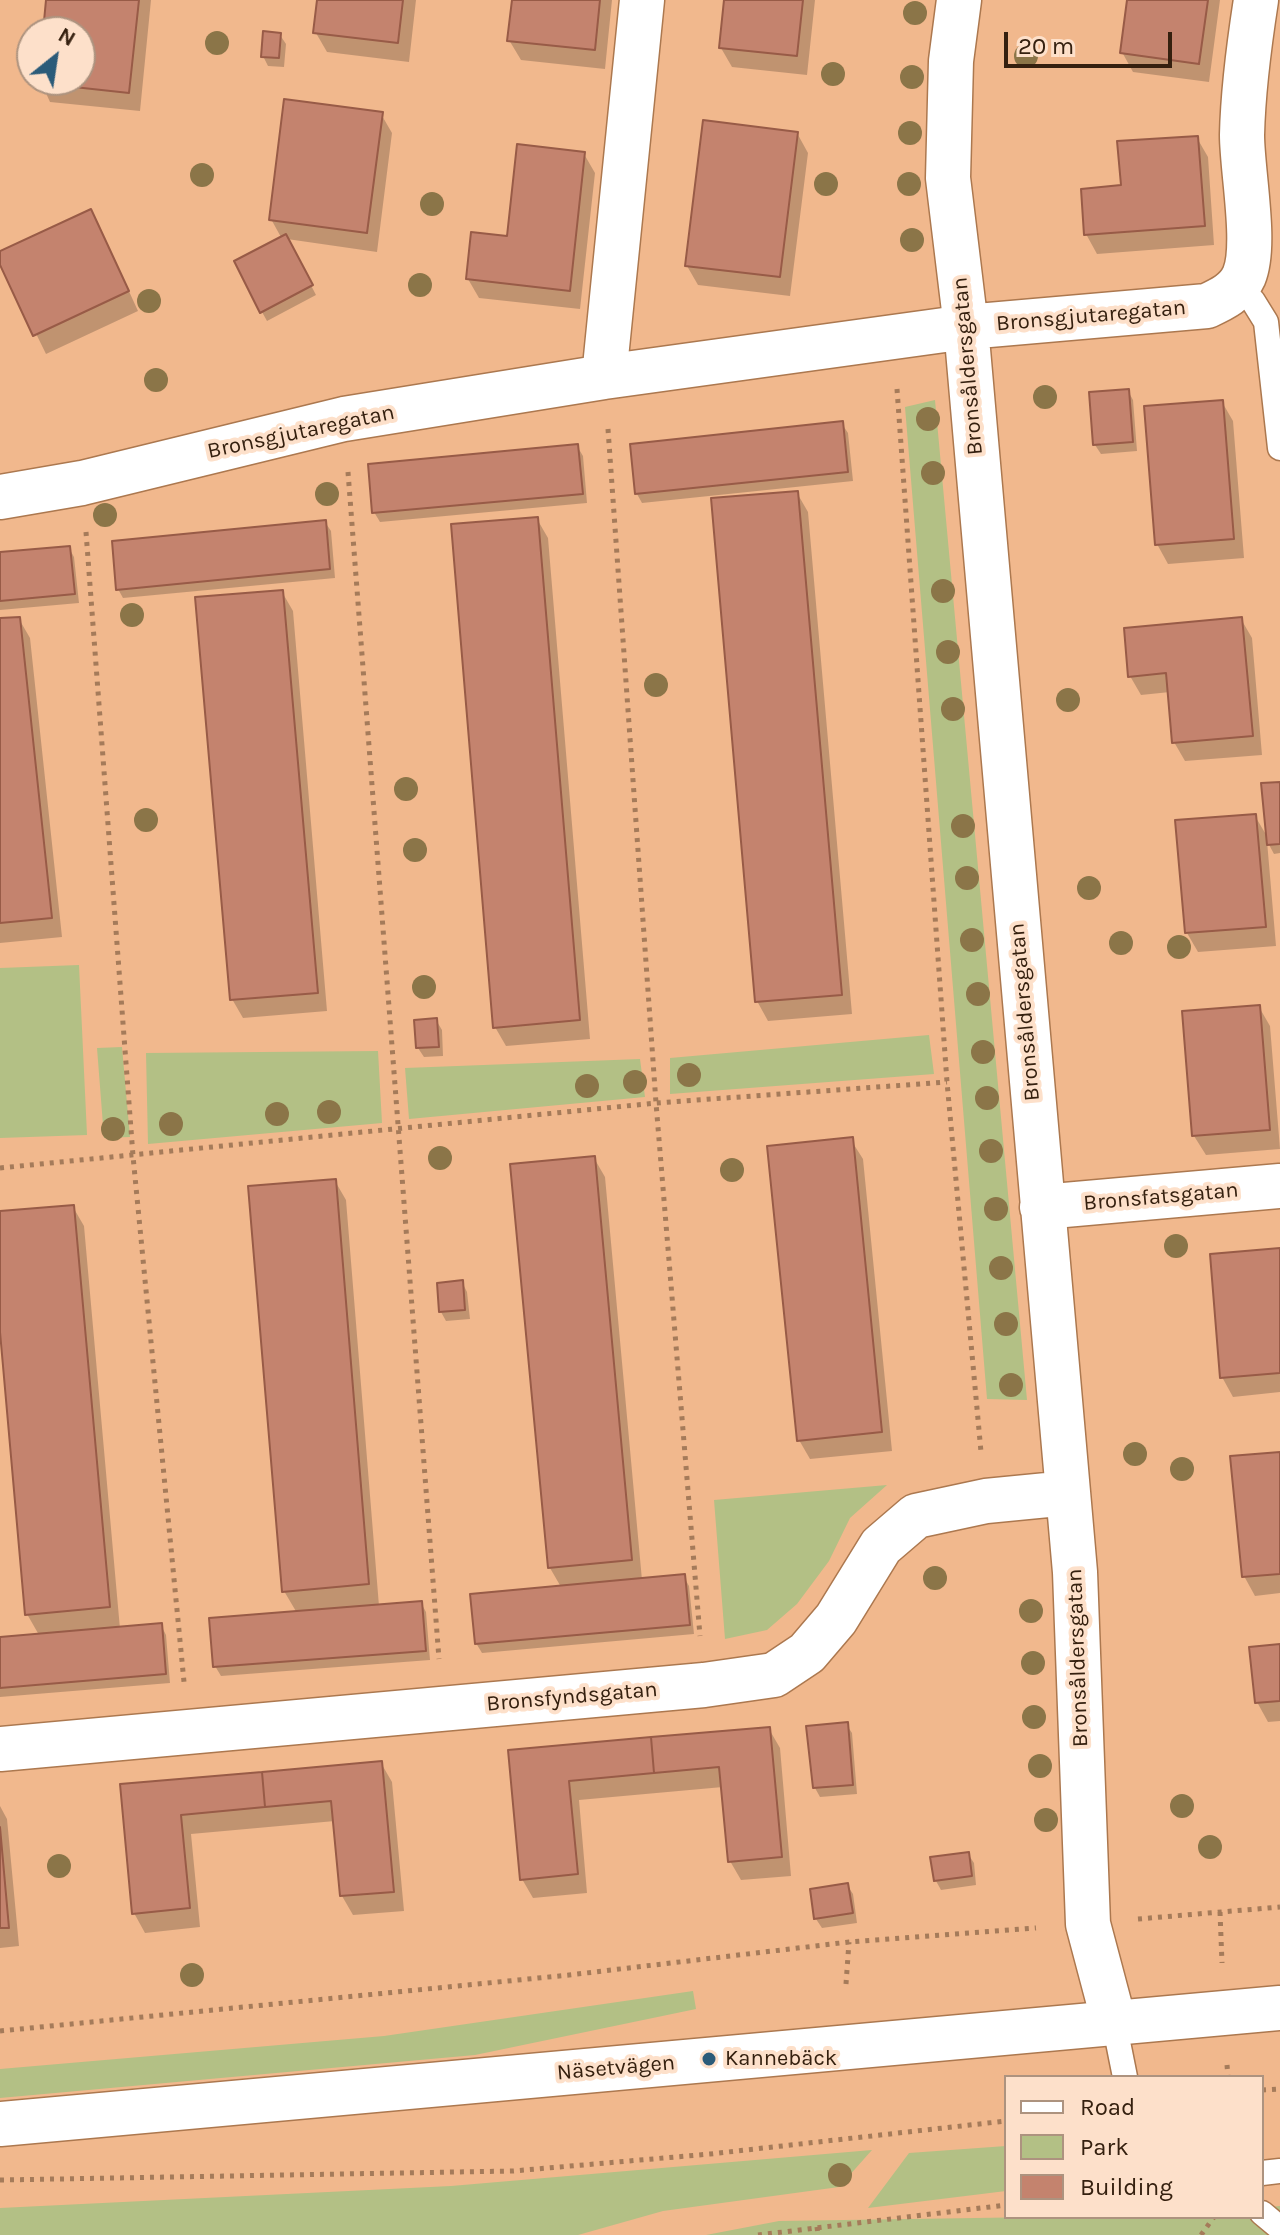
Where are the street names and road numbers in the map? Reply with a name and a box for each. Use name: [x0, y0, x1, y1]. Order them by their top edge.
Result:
street label: Bronsåldersgatan: [947, 276, 989, 456]
street label: Bronsgjutaregatan: [995, 295, 1187, 337]
street label: Bronsgjutaregatan: [205, 399, 397, 465]
street label: Bronsåldersgatan: [1004, 922, 1046, 1102]
street label: Bronsfatsgatan: [1082, 1177, 1240, 1217]
street label: Bronsåldersgatan: [1062, 1568, 1094, 1748]
street label: Bronsfyndsgatan: [485, 1676, 659, 1718]
street label: Näsetvägen: [556, 2050, 676, 2086]

